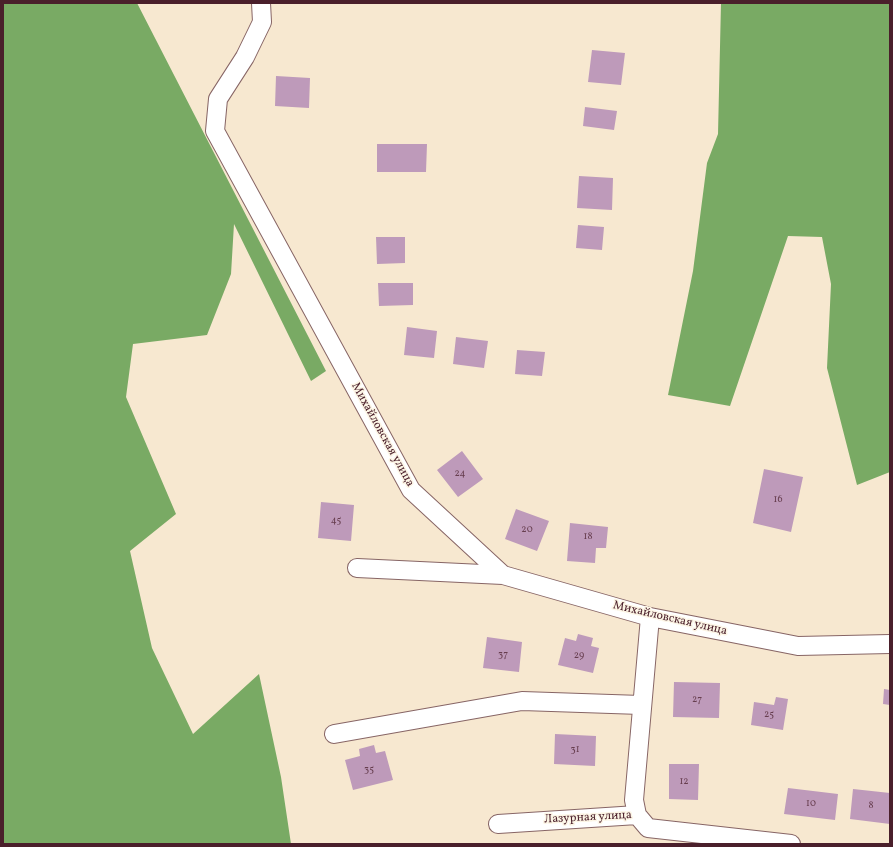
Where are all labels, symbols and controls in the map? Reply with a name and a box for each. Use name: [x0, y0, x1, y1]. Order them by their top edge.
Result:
street label: Михайловская улица: [347, 380, 417, 490]
house number: 24: [454, 468, 466, 480]
house number: 16: [774, 494, 782, 506]
house number: 45: [331, 515, 341, 527]
house number: 20: [521, 524, 533, 536]
house number: 18: [584, 531, 592, 543]
street label: Михайловская улица: [611, 599, 729, 639]
house number: 37: [498, 649, 508, 661]
house number: 29: [574, 650, 584, 662]
house number: 27: [692, 694, 702, 706]
house number: 25: [764, 709, 774, 721]
house number: 31: [570, 744, 580, 756]
house number: 35: [364, 764, 374, 776]
house number: 12: [679, 776, 689, 788]
house number: 10: [806, 798, 816, 810]
house number: 8: [868, 800, 874, 812]
street label: Лазурная улица: [544, 809, 632, 827]

